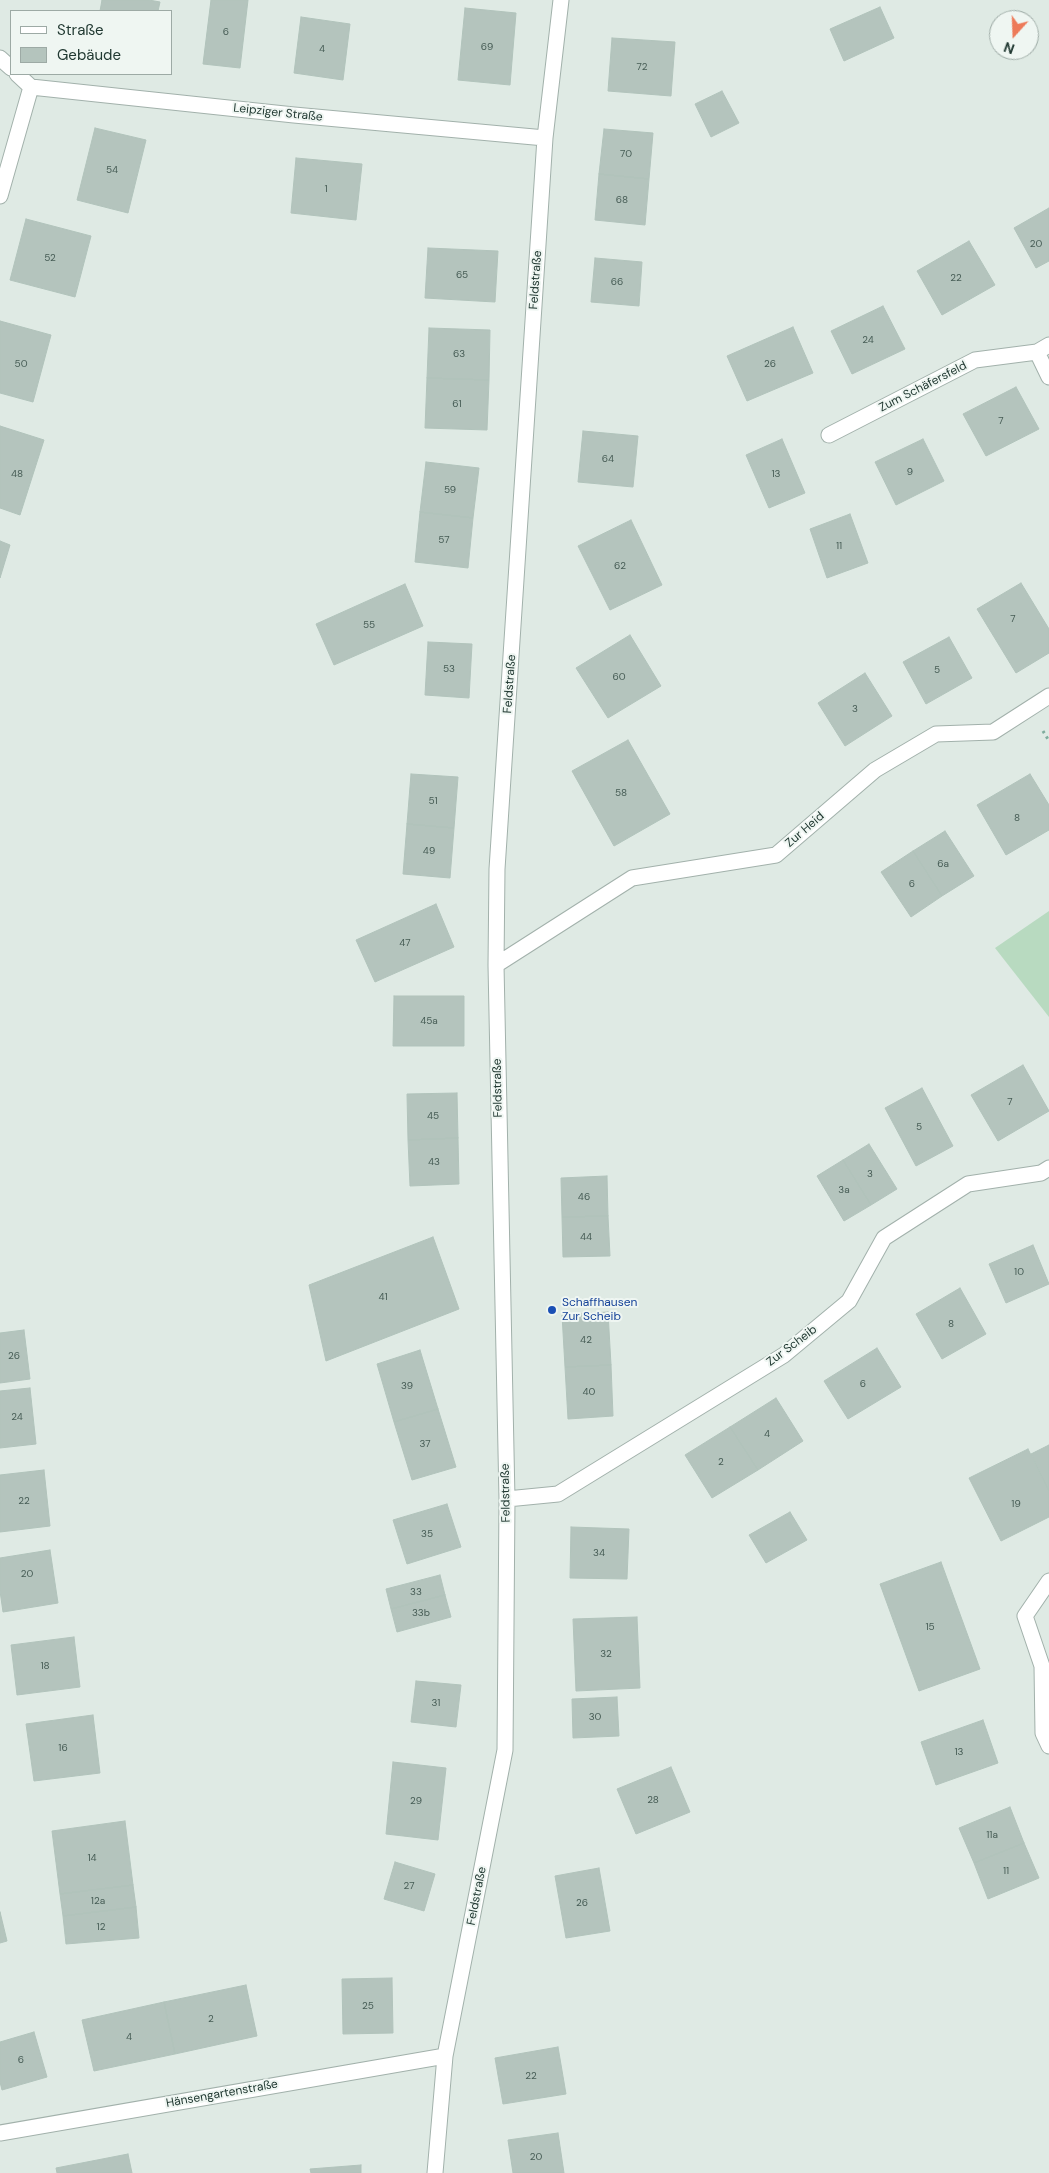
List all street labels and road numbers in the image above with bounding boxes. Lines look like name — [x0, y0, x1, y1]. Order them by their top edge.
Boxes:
street label: Leipziger Straße — [233, 101, 323, 125]
street label: Feldstraße — [527, 250, 545, 310]
street label: Zum Schäfersfeld — [877, 359, 969, 415]
street label: Feldstraße — [501, 654, 519, 714]
street label: Zur Heid — [783, 809, 827, 851]
street label: Feldstraße — [490, 1058, 506, 1118]
street label: Zur Scheib — [764, 1323, 820, 1369]
street label: Feldstraße — [498, 1463, 514, 1523]
street label: Feldstraße — [464, 1866, 490, 1926]
street label: Hänsengartenstraße — [165, 2077, 279, 2111]

